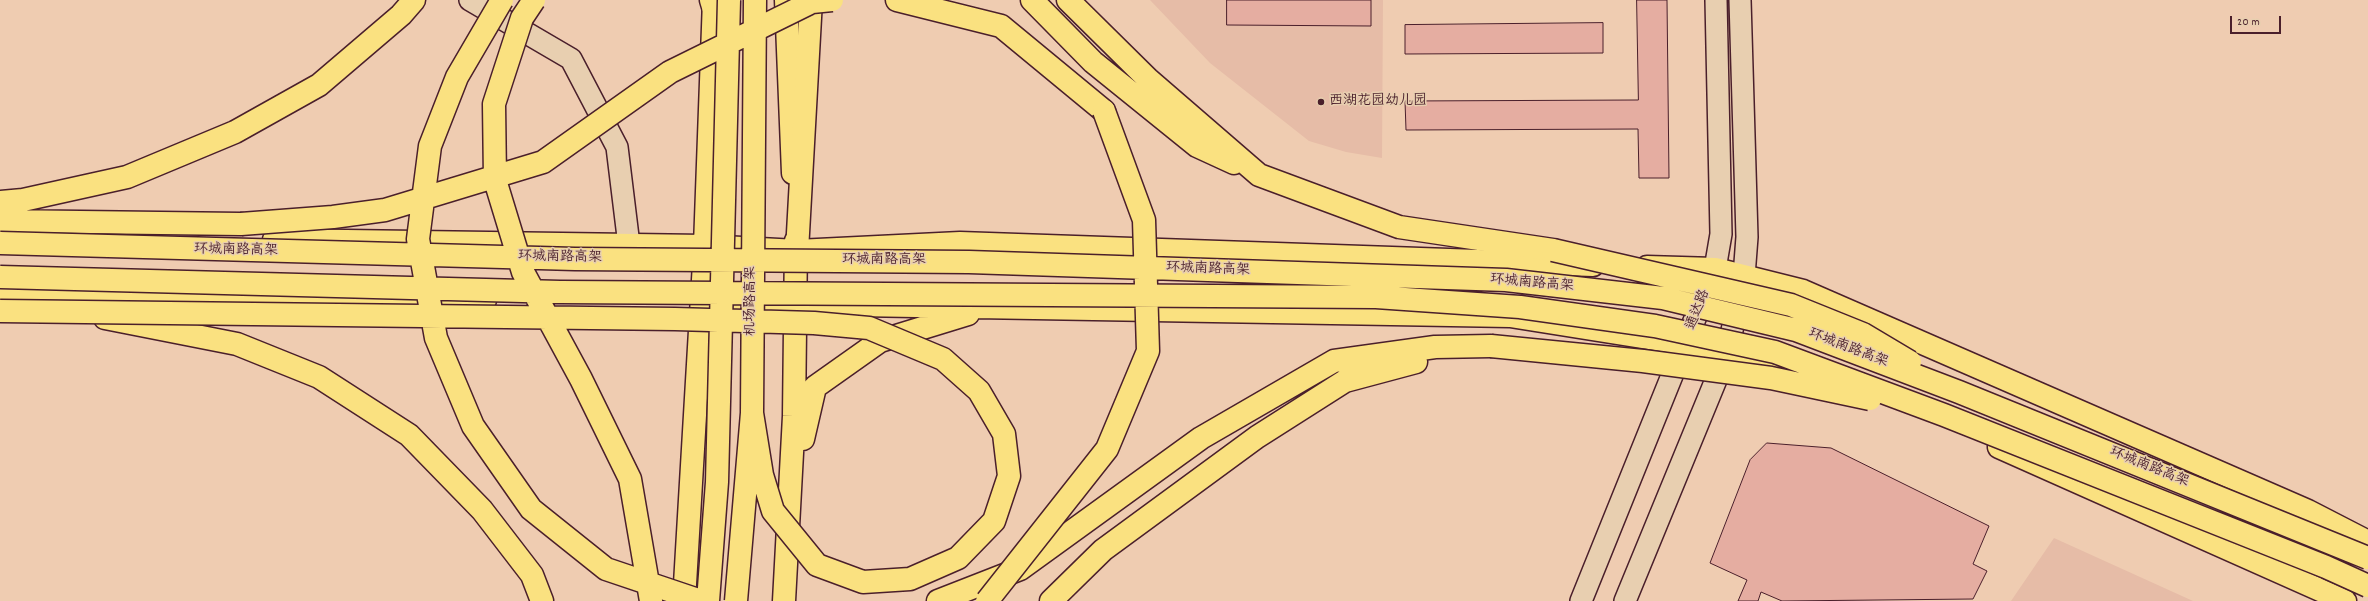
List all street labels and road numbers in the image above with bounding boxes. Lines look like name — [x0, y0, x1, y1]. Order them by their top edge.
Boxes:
street label: 环城南路高架 — [194, 242, 278, 260]
street label: 环城南路高架 — [518, 249, 602, 267]
street label: 环城南路高架 — [842, 253, 926, 269]
street label: 环城南路高架 — [1166, 260, 1250, 280]
street label: 机场路高架 — [744, 266, 760, 336]
street label: 环城南路高架 — [1489, 272, 1575, 296]
street label: 通达路 — [1684, 287, 1714, 333]
street label: 环城南路高架 — [1806, 326, 1890, 372]
street label: 环城南路高架 — [2107, 444, 2191, 492]

